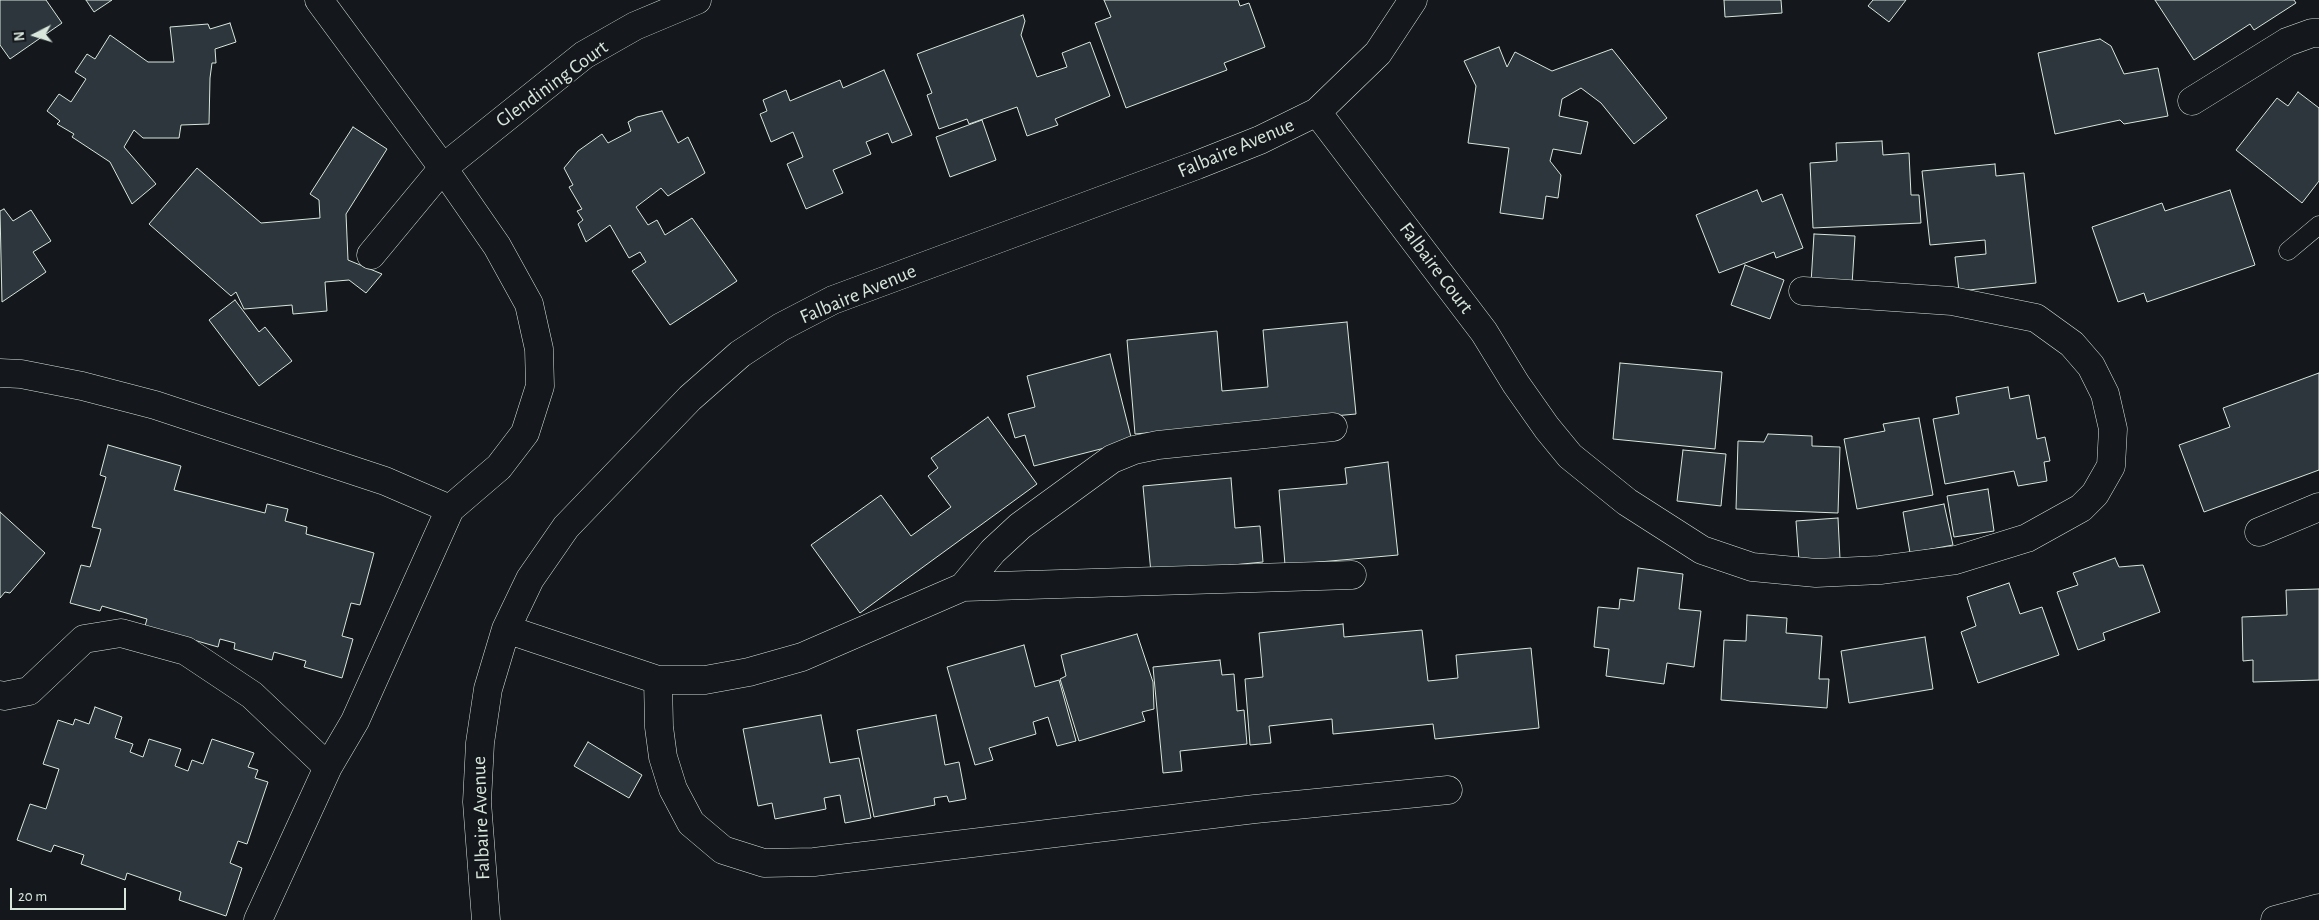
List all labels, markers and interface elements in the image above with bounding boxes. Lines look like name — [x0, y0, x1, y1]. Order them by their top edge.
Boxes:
north arrow — [10, 10, 60, 60]
text: N — [13, 31, 27, 42]
street label: Glendining Court — [491, 35, 613, 133]
street label: Falbaire Avenue — [1174, 113, 1298, 183]
street label: Falbaire Court — [1394, 218, 1478, 318]
street label: Falbaire Avenue — [796, 259, 920, 329]
street label: Falbaire Avenue — [467, 756, 495, 880]
scale bar — [12, 878, 129, 910]
text: 20 m — [18, 889, 47, 904]

